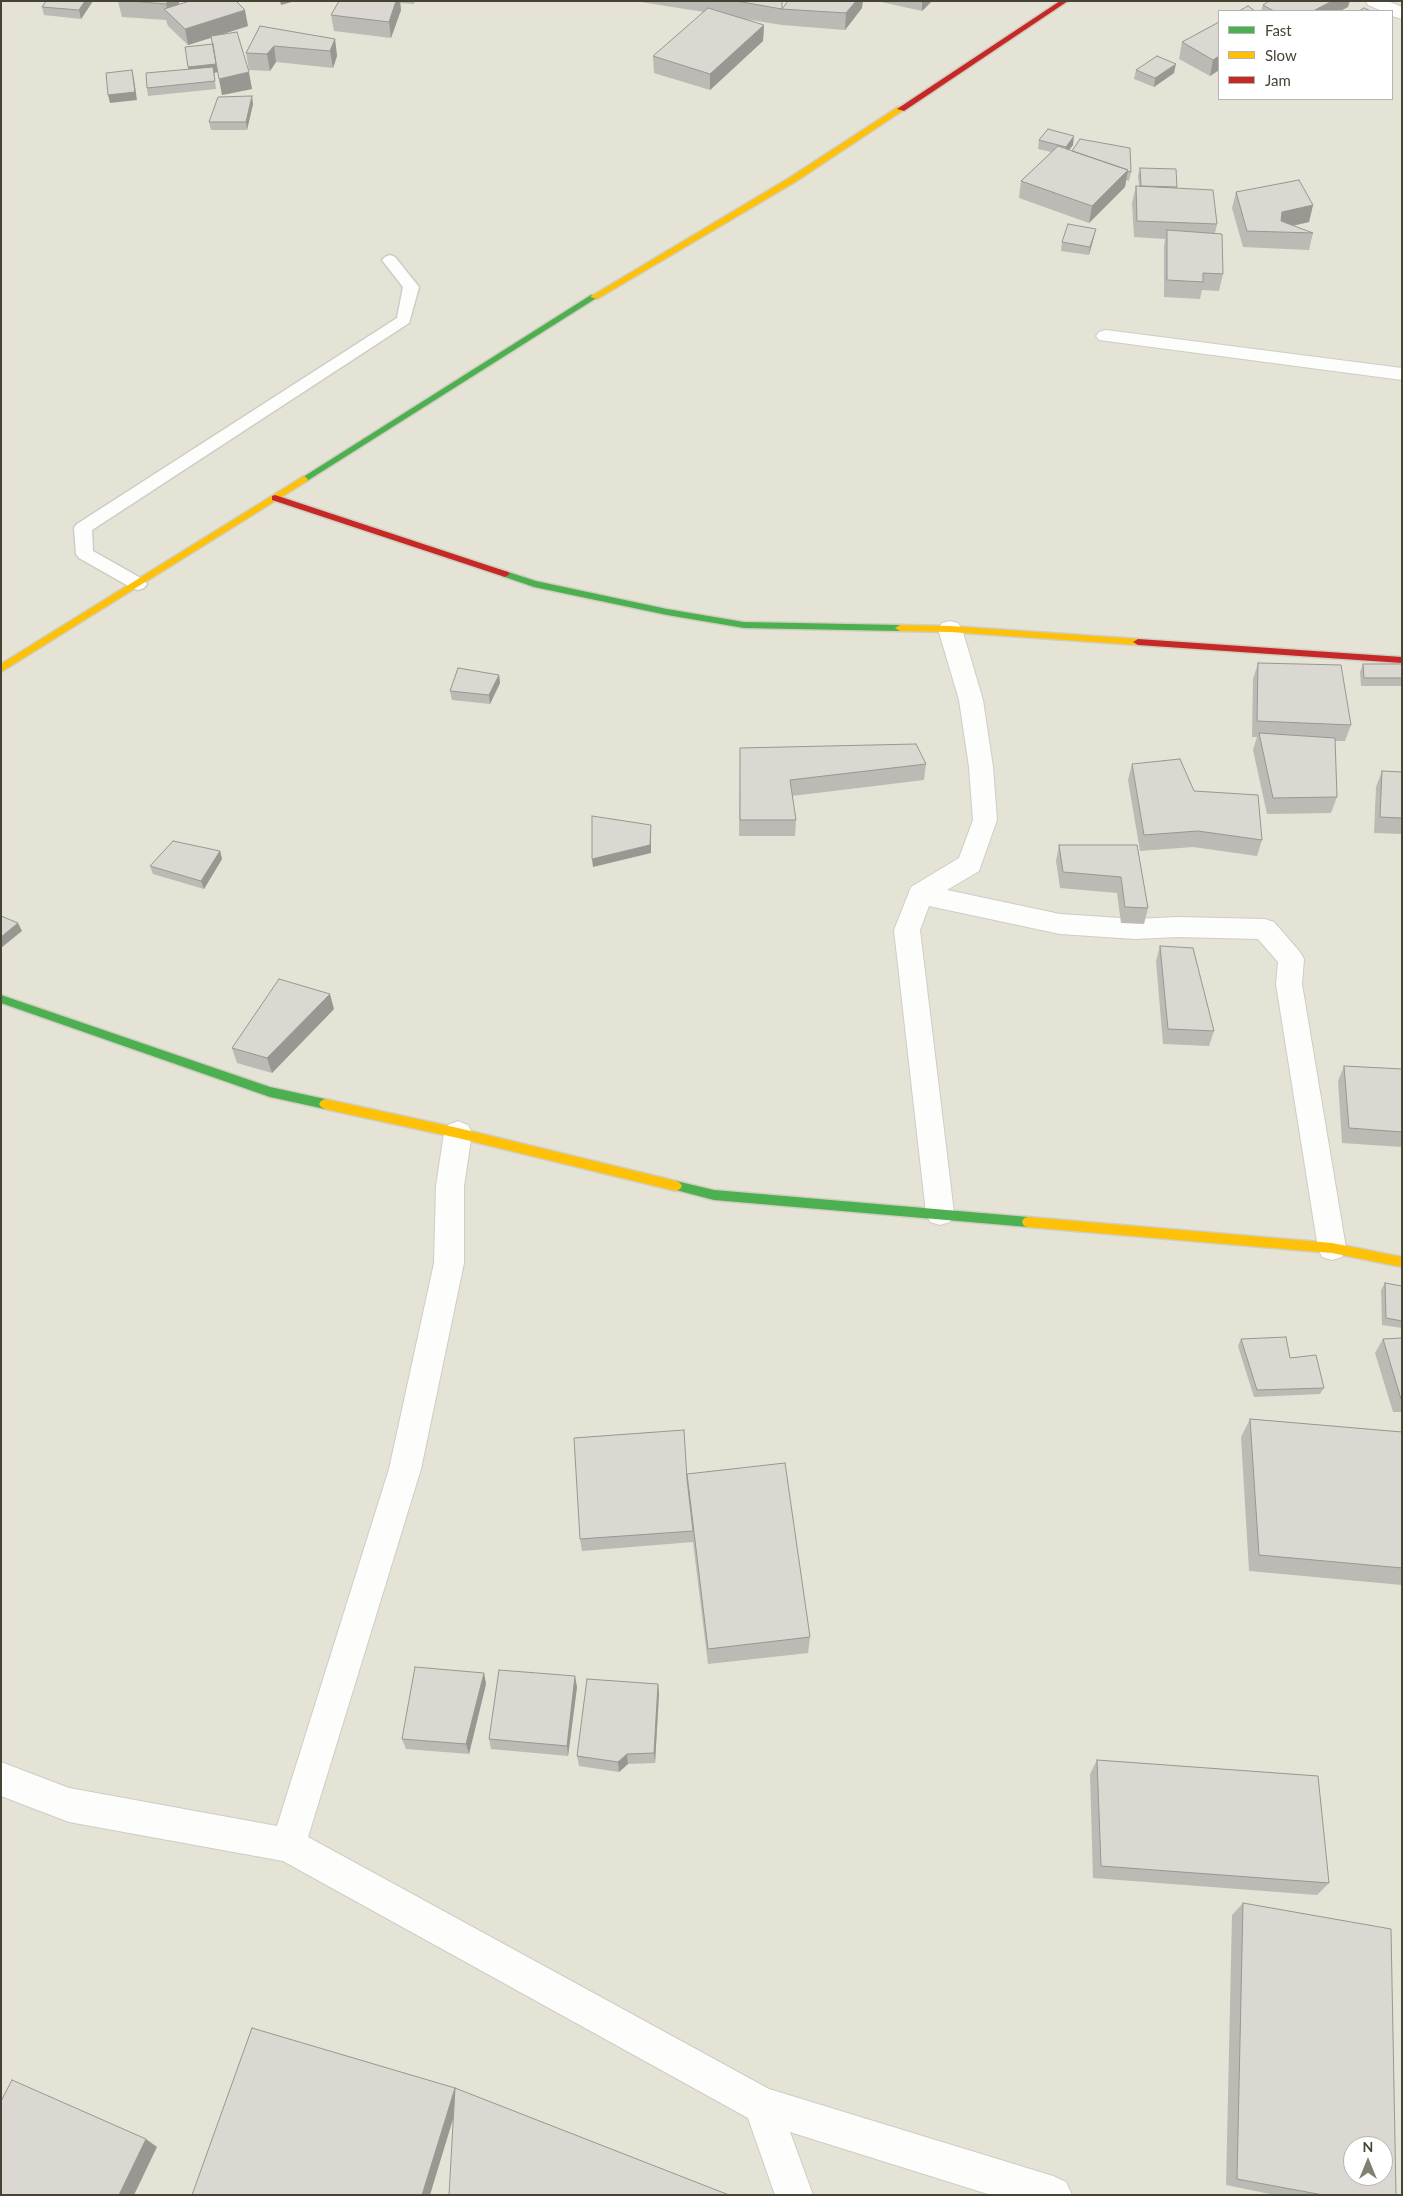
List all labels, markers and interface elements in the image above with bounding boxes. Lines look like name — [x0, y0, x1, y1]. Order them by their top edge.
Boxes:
legend — [1218, 10, 1393, 100]
text: Fast — [1265, 21, 1292, 39]
text: Slow — [1265, 46, 1297, 64]
text: Jam — [1265, 71, 1291, 89]
north arrow — [1343, 2136, 1393, 2186]
text: N — [1363, 2138, 1373, 2155]

